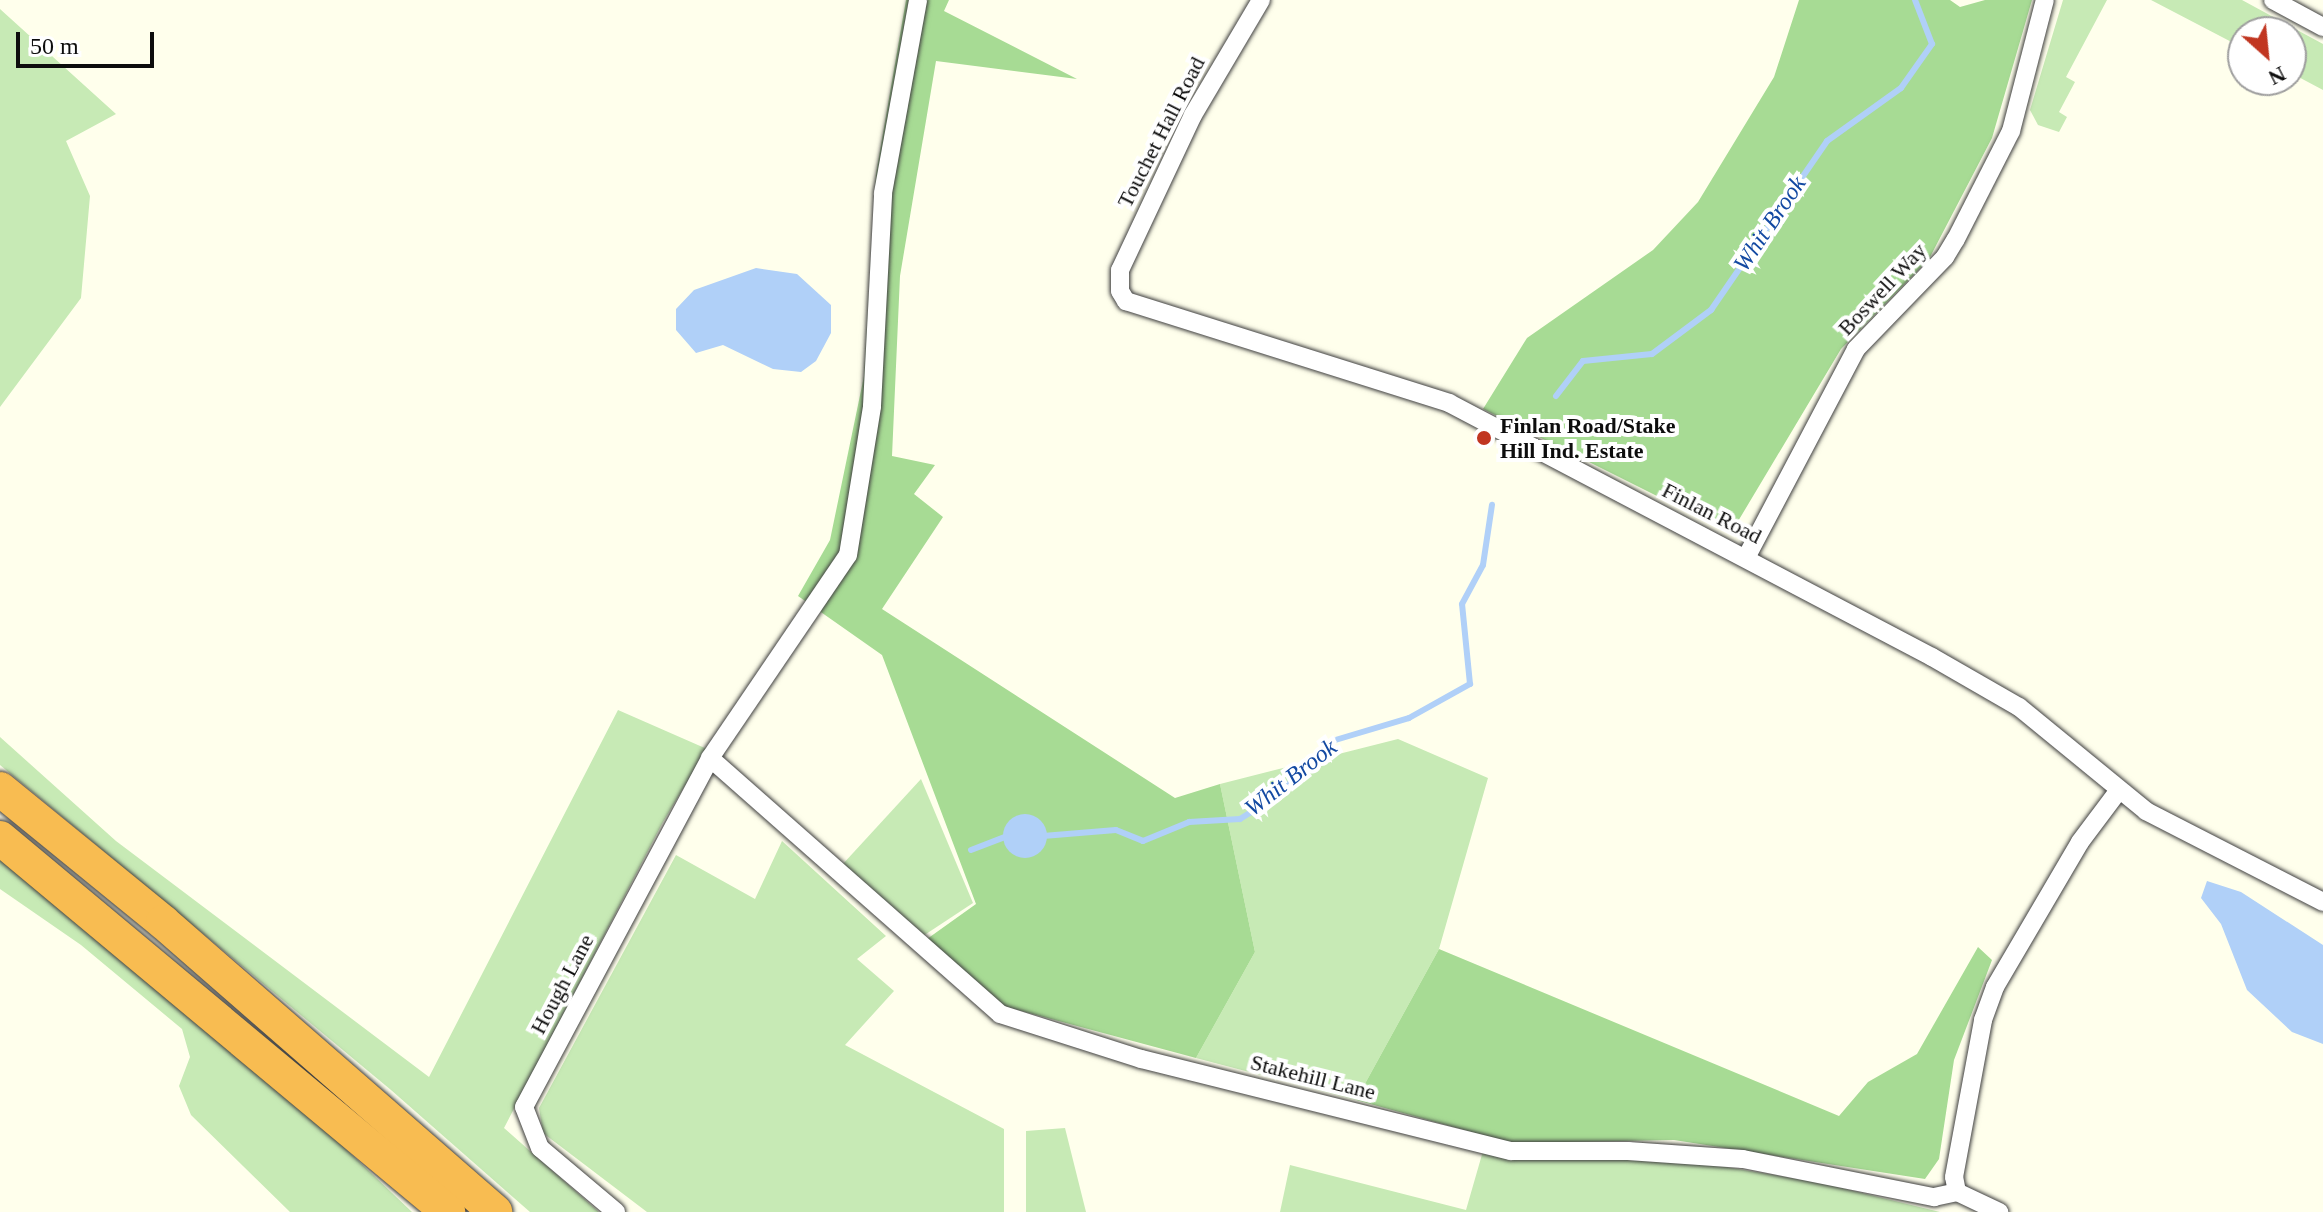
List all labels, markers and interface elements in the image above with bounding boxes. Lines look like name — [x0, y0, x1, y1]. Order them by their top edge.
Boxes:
scale bar — [20, 16, 158, 66]
north arrow — [2227, 16, 2307, 96]
text: 50 m — [30, 33, 79, 59]
street label: Touchet Hall Road — [1112, 52, 1210, 212]
text: N — [2264, 61, 2290, 91]
water label: Whit Brook — [1728, 171, 1812, 277]
street label: Boswell Way — [1832, 237, 1932, 341]
place label: Finlan Road/Stake Hill Ind. Estate — [1500, 412, 1675, 464]
marker: Finlan Road/Stake Hill Ind. Estate — [1475, 429, 1493, 447]
street label: Finlan Road — [1658, 477, 1766, 549]
water label: Whit Brook — [1239, 733, 1343, 823]
street label: Hough Lane — [525, 930, 599, 1038]
street label: Stakehill Lane — [1248, 1049, 1378, 1105]

